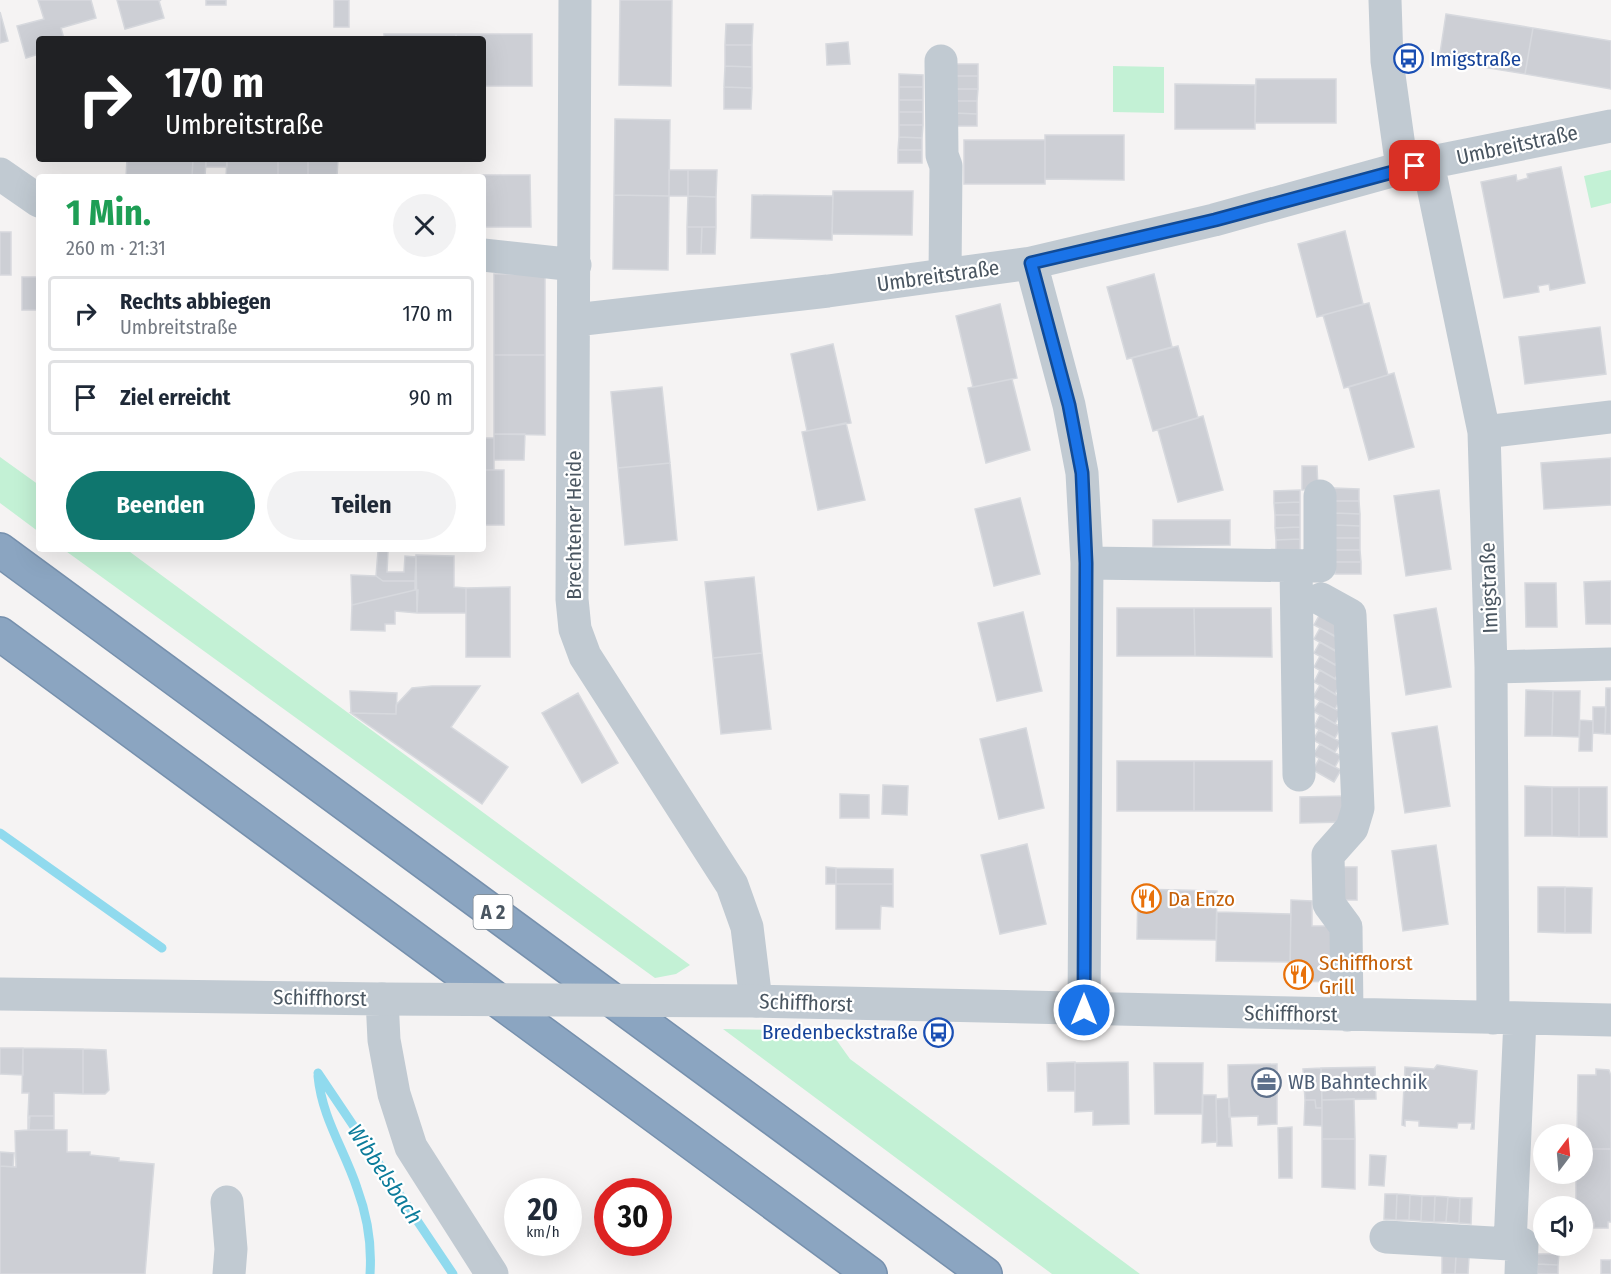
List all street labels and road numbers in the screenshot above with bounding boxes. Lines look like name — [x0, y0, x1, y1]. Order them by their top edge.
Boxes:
street label: Umbreitstraße — [1454, 119, 1580, 171]
street label: Umbreitstraße — [875, 255, 1001, 297]
street label: Brechtener Heide — [561, 450, 587, 600]
street label: Imigstraße — [1474, 542, 1504, 634]
road number: A 2 — [474, 895, 512, 929]
street label: Schiffhorst — [273, 984, 367, 1012]
street label: Schiffhorst — [759, 988, 853, 1018]
street label: Schiffhorst — [1244, 1000, 1338, 1028]

